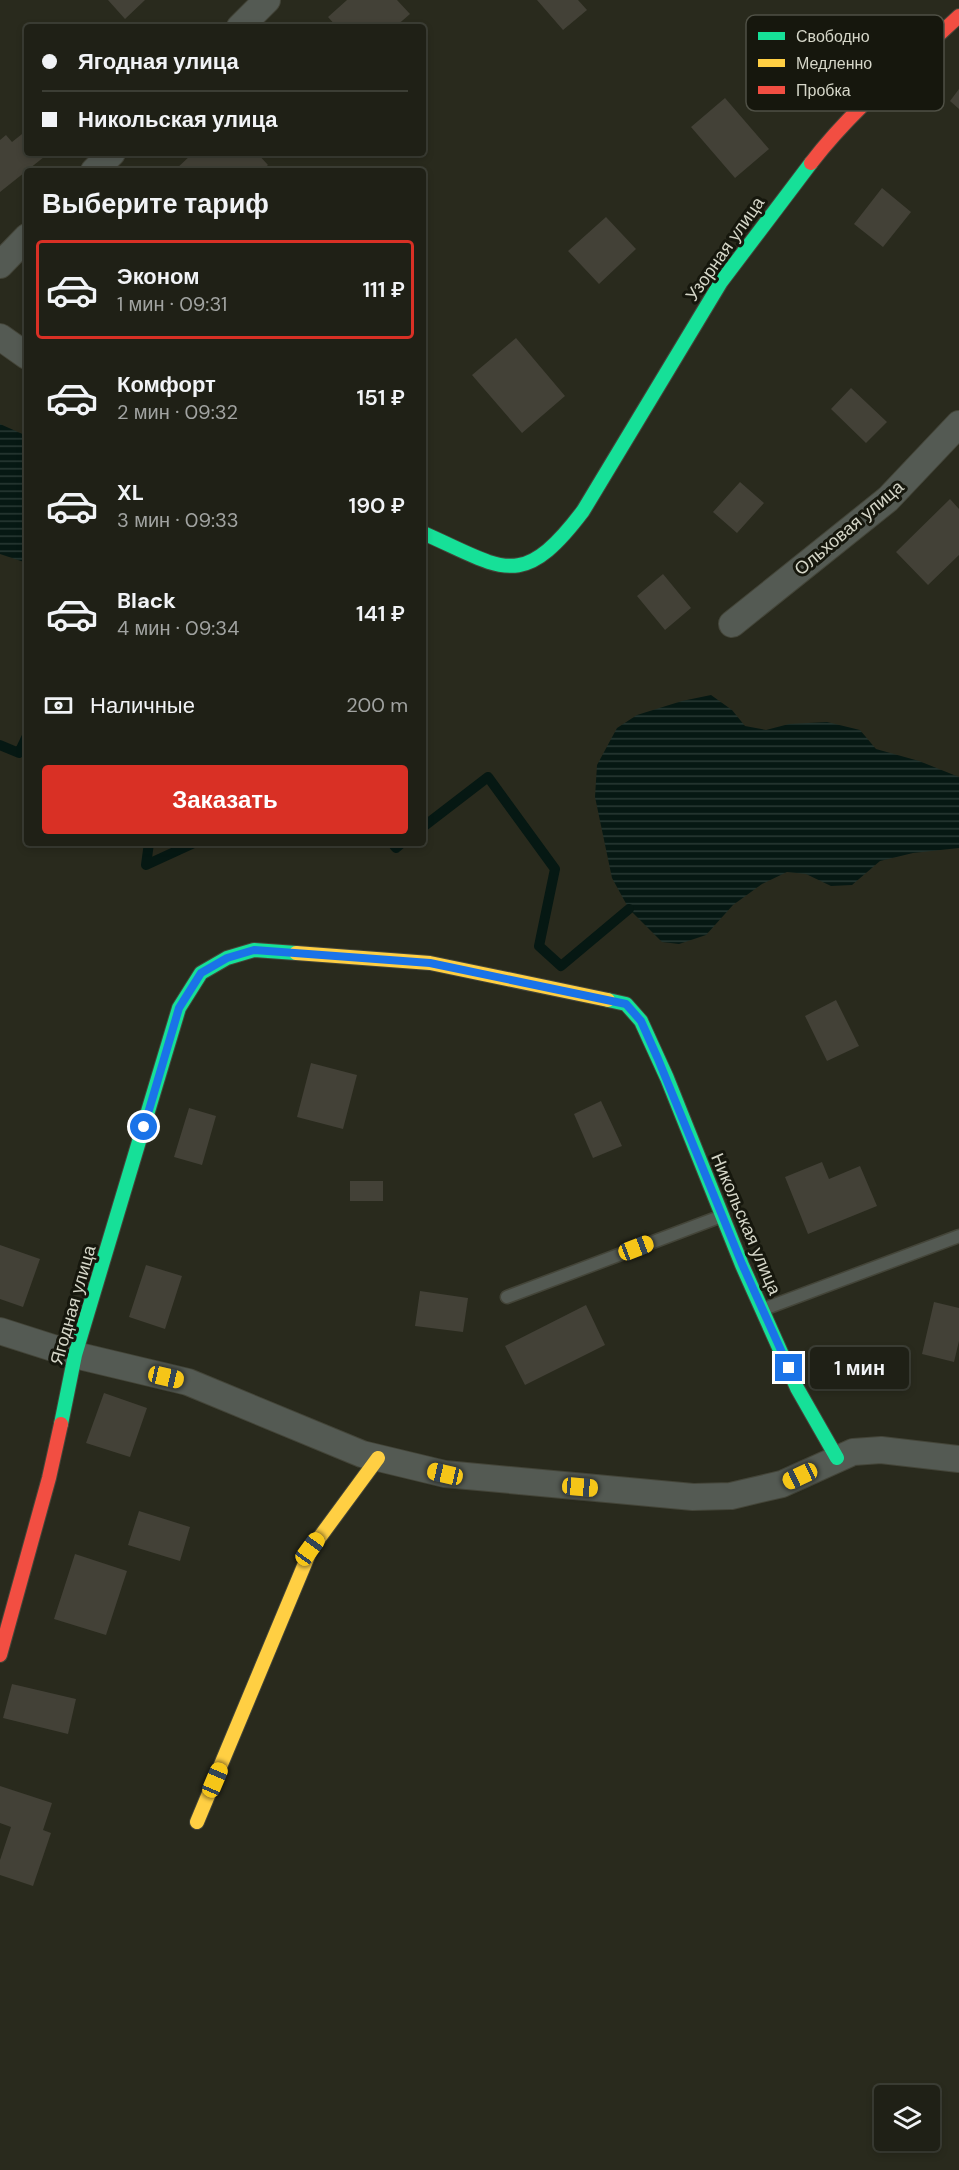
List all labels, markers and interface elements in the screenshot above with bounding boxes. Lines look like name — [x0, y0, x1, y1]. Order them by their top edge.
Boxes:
legend — [746, 15, 944, 111]
text: Свободно — [796, 26, 870, 47]
text: Ягодная улица — [78, 47, 239, 76]
text: Медленно — [796, 53, 872, 74]
text: Пробка — [796, 80, 851, 101]
text: Никольская улица — [78, 105, 278, 134]
text: Выберите тариф — [42, 186, 269, 221]
street label: Узорная улица — [680, 191, 771, 306]
text: Эконом — [117, 262, 200, 291]
icon: car — [45, 263, 99, 317]
text: 111 ₽ — [362, 275, 405, 304]
text: 1 мин · 09:31 — [117, 291, 227, 317]
text: Комфорт — [117, 370, 216, 399]
icon: car — [45, 371, 99, 425]
text: 151 ₽ — [357, 383, 405, 412]
text: 2 мин · 09:32 — [117, 399, 238, 425]
street label: Ольховая улица — [789, 475, 910, 581]
text: XL — [117, 478, 144, 507]
icon: car — [45, 479, 99, 533]
text: 190 ₽ — [349, 491, 405, 520]
text: 3 мин · 09:33 — [117, 507, 239, 533]
text: Black — [117, 586, 176, 615]
icon: car — [45, 587, 99, 641]
text: 141 ₽ — [356, 599, 405, 628]
text: 4 мин · 09:34 — [117, 615, 239, 641]
icon: cash — [42, 689, 75, 722]
text: Наличные — [90, 691, 195, 720]
text: 200 m — [346, 692, 408, 718]
button: Заказать — [42, 765, 408, 834]
route start — [130, 1113, 157, 1140]
street label: Никольская улица — [705, 1149, 787, 1300]
car — [616, 1233, 656, 1263]
street label: Ягодная улица — [44, 1242, 102, 1368]
callout: 1 мин — [810, 1347, 909, 1389]
route end — [775, 1354, 802, 1381]
text: 1 мин — [834, 1355, 885, 1381]
car — [146, 1364, 186, 1390]
car — [780, 1460, 820, 1492]
car — [425, 1461, 465, 1487]
car — [561, 1476, 599, 1498]
car — [292, 1529, 328, 1569]
car — [200, 1760, 230, 1800]
map controls — [874, 2085, 940, 2151]
button: layers — [874, 2085, 940, 2151]

